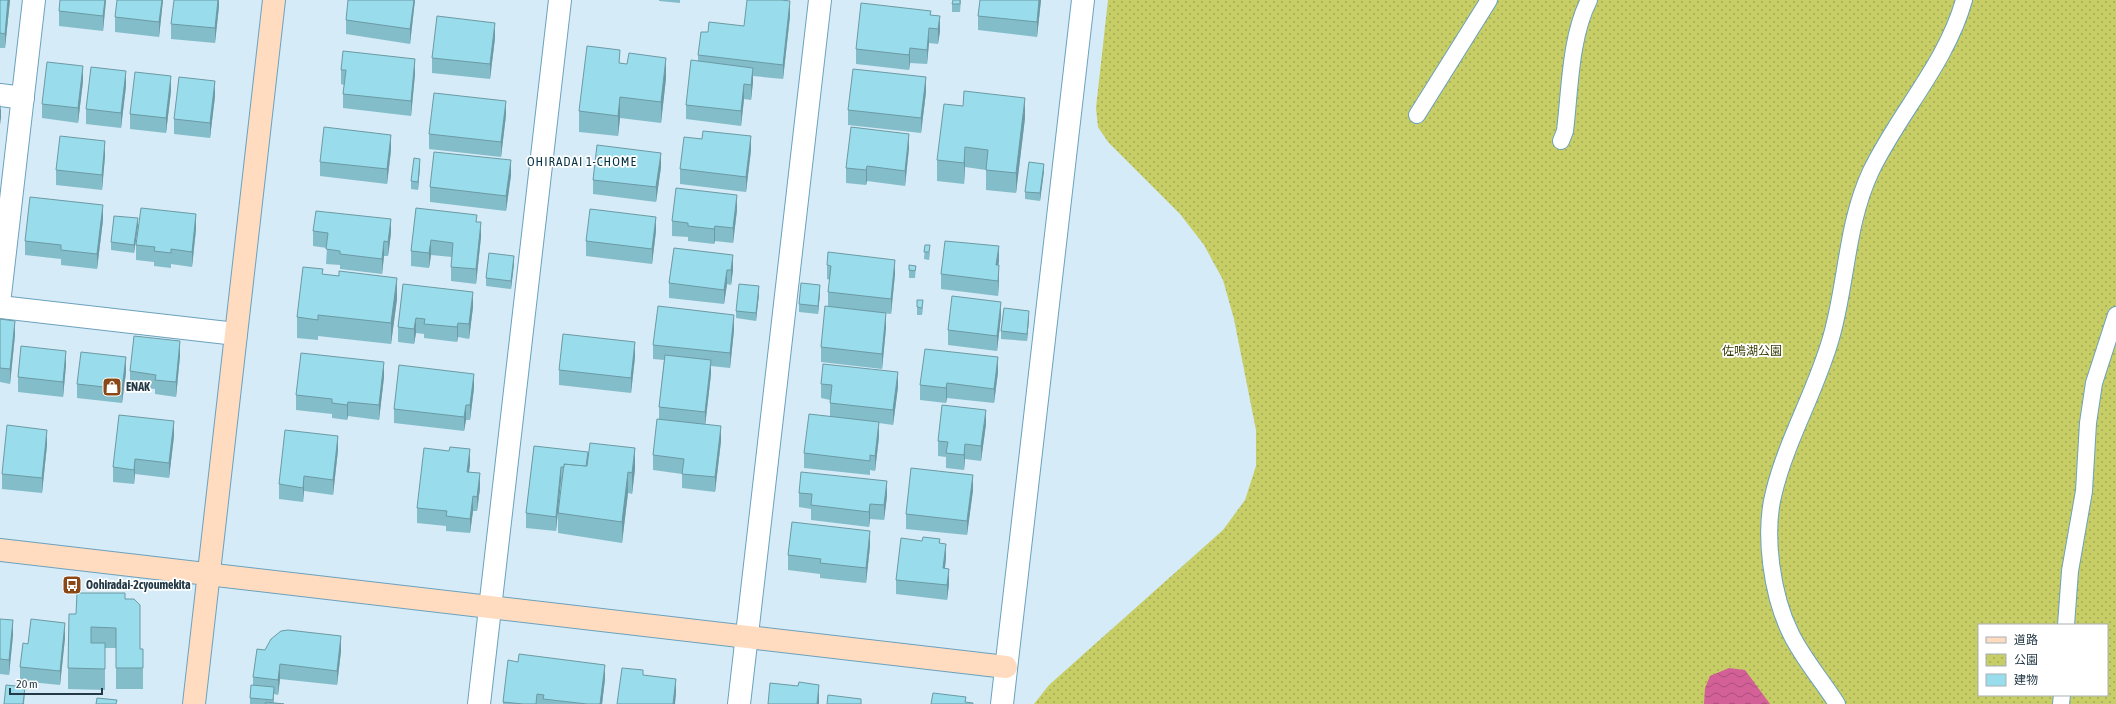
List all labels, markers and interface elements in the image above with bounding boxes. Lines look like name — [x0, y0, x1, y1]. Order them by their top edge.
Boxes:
district label: OHIRADAI 1-CHOME — [527, 154, 637, 169]
park label: 佐鳴湖公園 — [1722, 344, 1782, 358]
shop icon: ENAK — [101, 376, 123, 398]
place label: ENAK — [126, 380, 150, 394]
bus stop icon: Oohiradai-2cyoumekita — [61, 574, 83, 596]
place label: Oohiradai-2cyoumekita — [86, 578, 191, 592]
legend — [1978, 624, 2108, 696]
text: 道路 — [2014, 633, 2038, 647]
text: 公園 — [2014, 653, 2038, 667]
scale bar — [10, 670, 102, 696]
text: 建物 — [2014, 673, 2038, 687]
text: 20 m — [16, 677, 38, 691]

